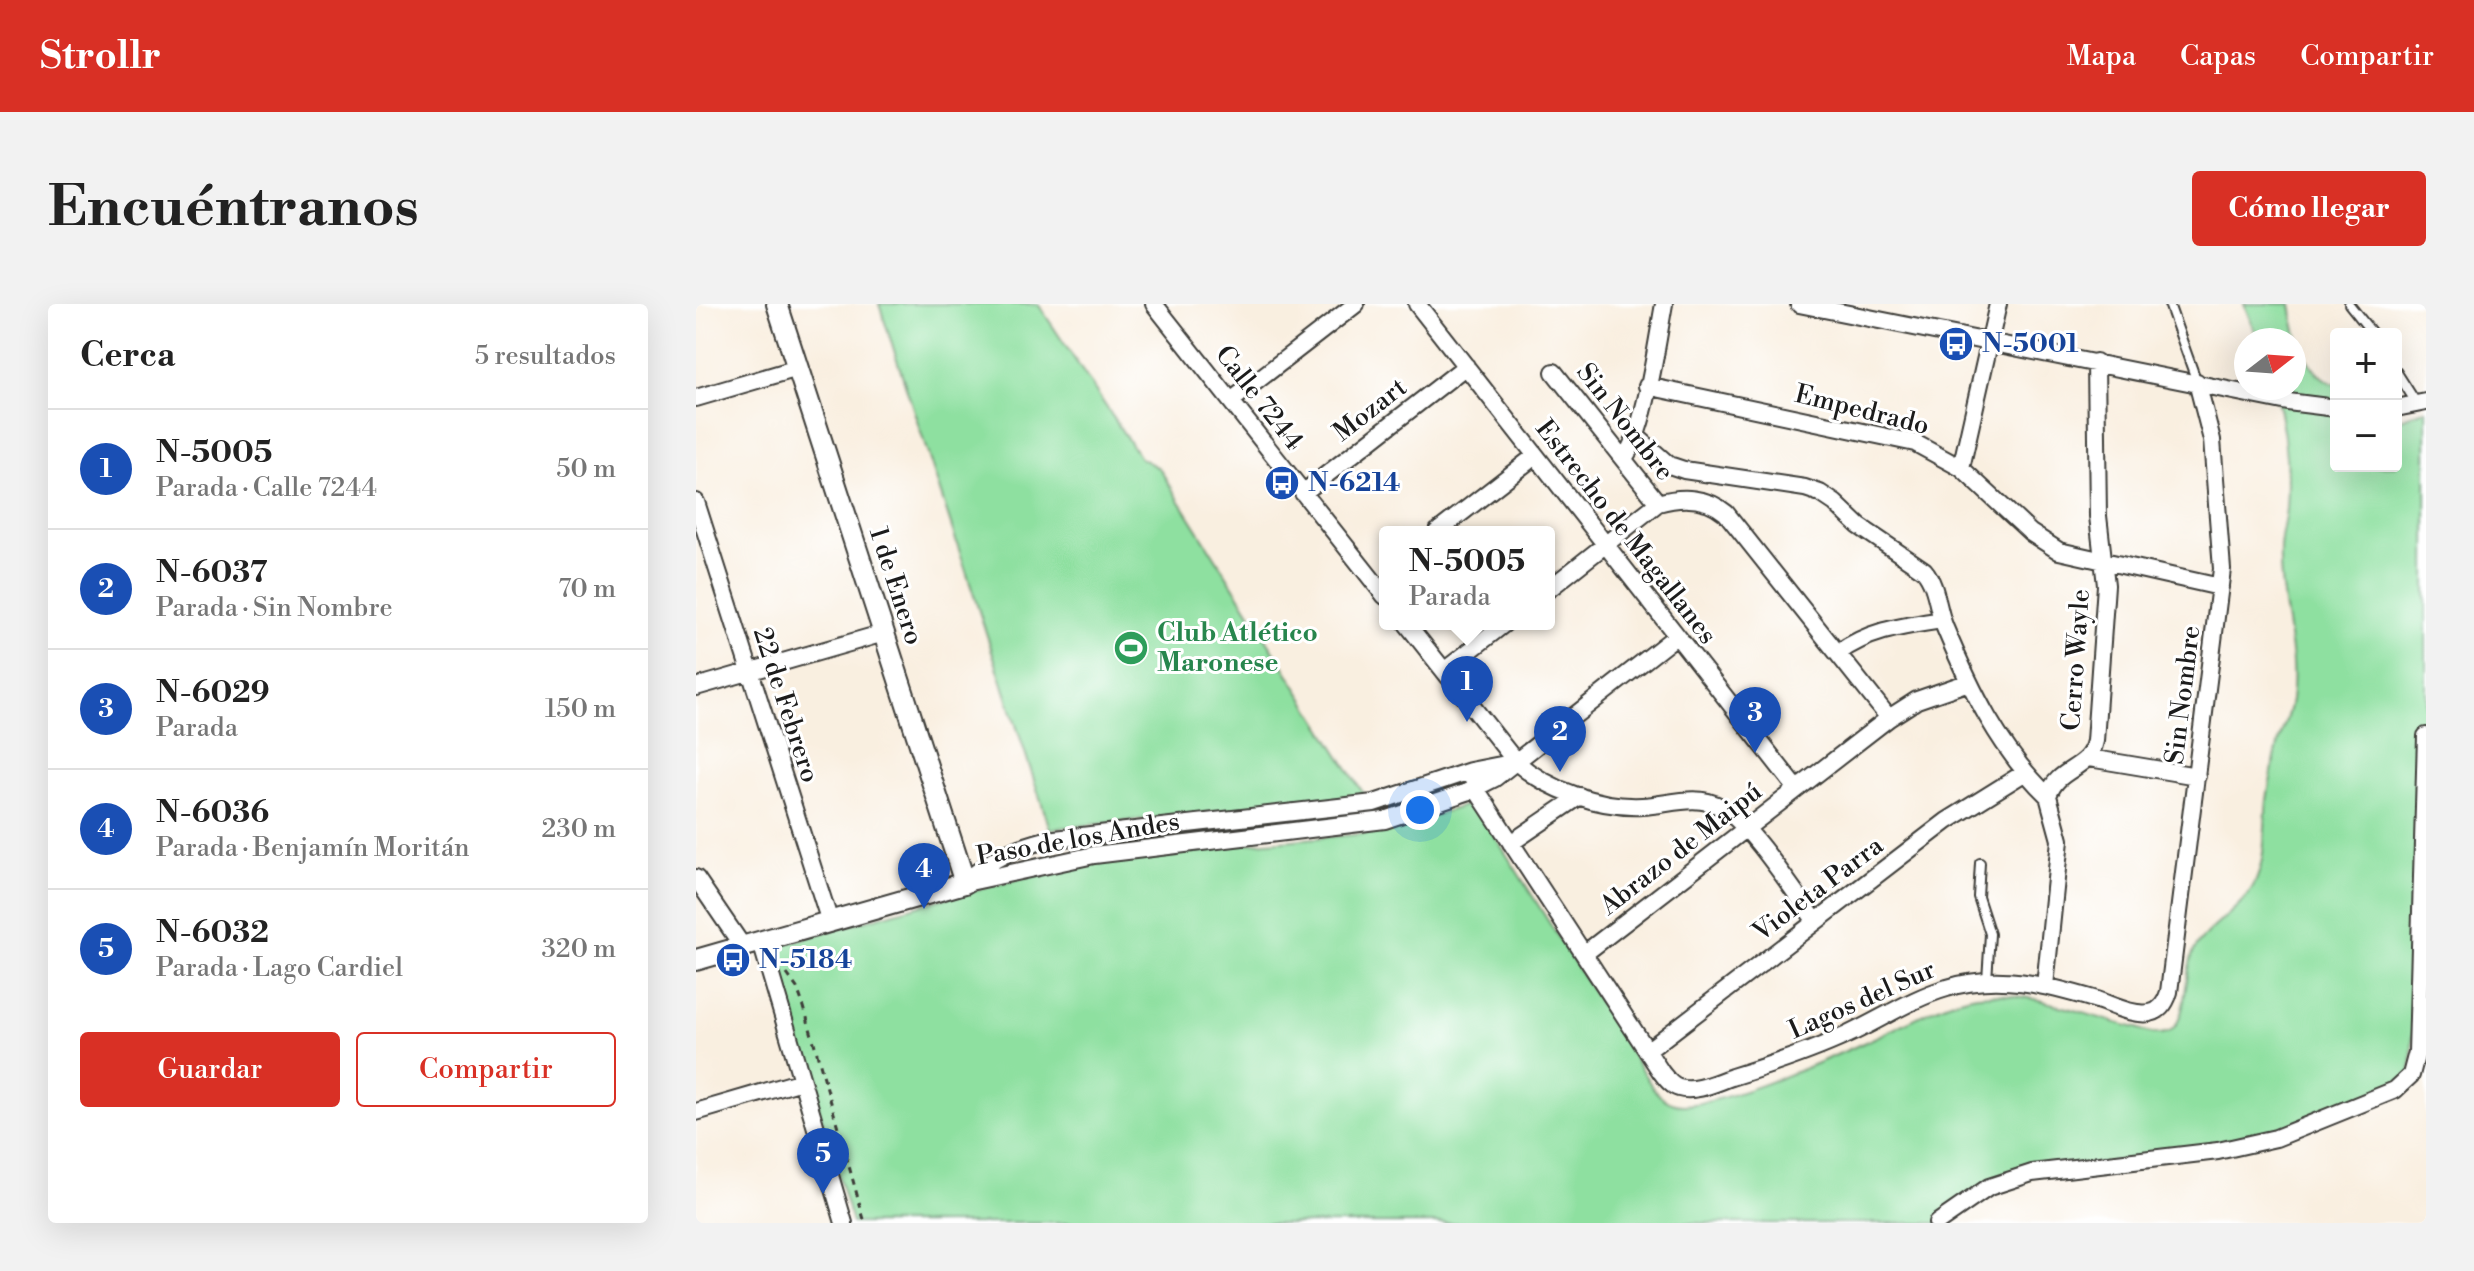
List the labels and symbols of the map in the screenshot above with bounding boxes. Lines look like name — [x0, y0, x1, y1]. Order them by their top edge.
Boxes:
bus stop icon: N-5001 — [1937, 325, 1975, 363]
place label: N-5001 — [1982, 328, 2079, 360]
north arrow — [2234, 328, 2306, 400]
street label: Calle 7244 — [1208, 339, 1310, 457]
street label: Sin Nombre — [1569, 357, 1681, 487]
street label: Mozart — [1327, 371, 1413, 449]
street label: Empedrado — [1792, 378, 1932, 442]
street label: Estrecho de Magallanes — [1528, 413, 1724, 651]
bus stop icon: N-6214 — [1263, 464, 1301, 502]
place label: N-6214 — [1308, 467, 1401, 499]
street label: 1 de Enero — [862, 523, 930, 649]
street label: Cerro Wayle — [2055, 588, 2097, 732]
place label: Club Atlético Maronese — [1157, 617, 1318, 679]
street label: 22 de Febrero — [746, 623, 826, 787]
street label: Sin Nombre — [2159, 624, 2207, 766]
sports icon: Club Atlético Maronese — [1112, 629, 1150, 667]
pin: 1 — [1441, 656, 1493, 722]
pin: 3 — [1729, 687, 1781, 753]
pin: 2 — [1534, 706, 1586, 772]
street label: Abrazo de Maipú — [1593, 776, 1769, 923]
your location — [1400, 790, 1440, 830]
street label: Paso de los Andes — [974, 805, 1182, 873]
street label: Violeta Parra — [1746, 829, 1890, 949]
pin: 4 — [898, 843, 950, 909]
bus stop icon: N-5184 — [714, 941, 752, 979]
place label: N-5184 — [759, 944, 852, 976]
street label: Lagos del Sur — [1784, 953, 1940, 1047]
pin: 5 — [797, 1128, 849, 1194]

